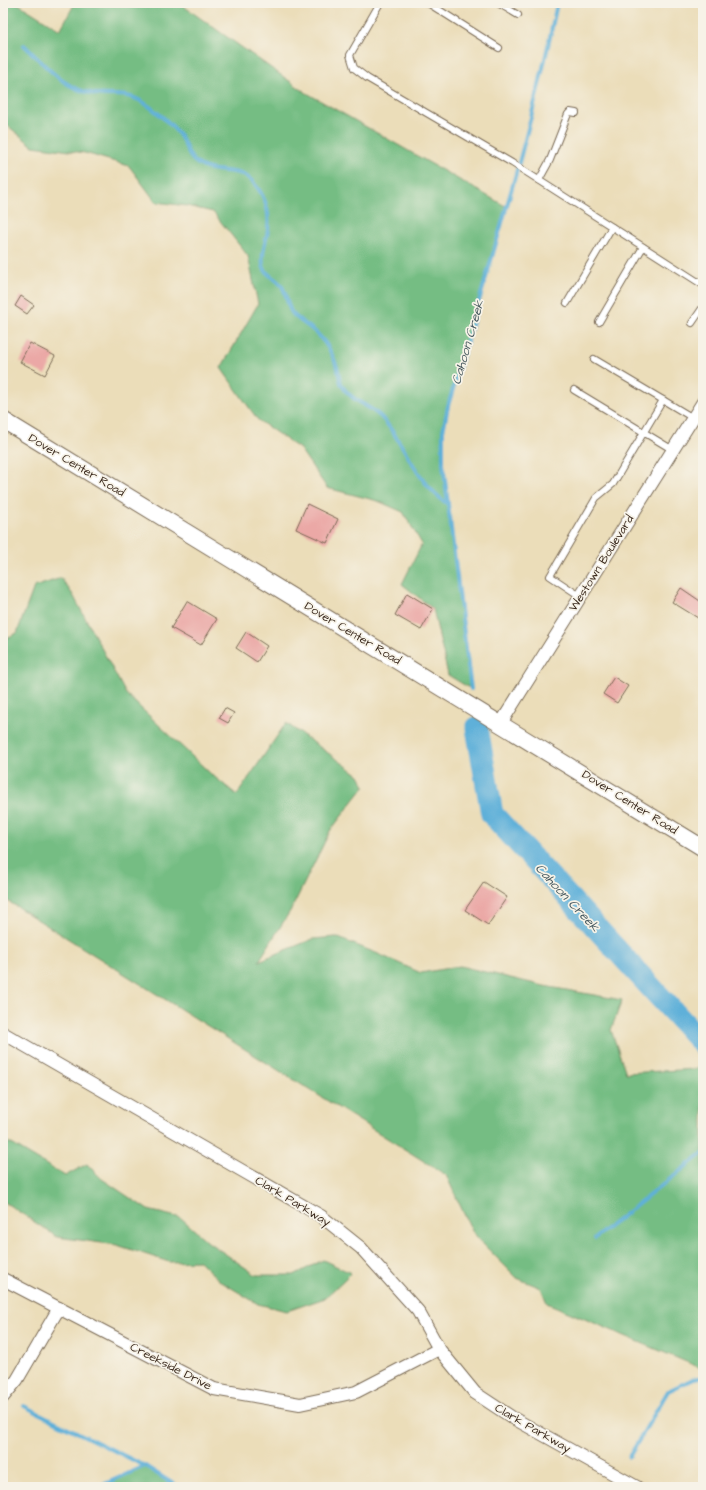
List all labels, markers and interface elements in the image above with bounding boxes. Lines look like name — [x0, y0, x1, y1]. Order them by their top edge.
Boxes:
water label: Cahoon Creek — [447, 297, 489, 387]
street label: Dover Center Road — [25, 430, 128, 501]
street label: Westown Boulevard — [565, 512, 638, 615]
street label: Dover Center Road — [301, 598, 404, 669]
street label: Dover Center Road — [579, 766, 681, 839]
water label: Cahoon Creek — [531, 860, 604, 936]
street label: Clark Parkway — [251, 1172, 334, 1232]
street label: Creekside Drive — [127, 1339, 215, 1395]
street label: Clark Parkway — [491, 1400, 574, 1458]

